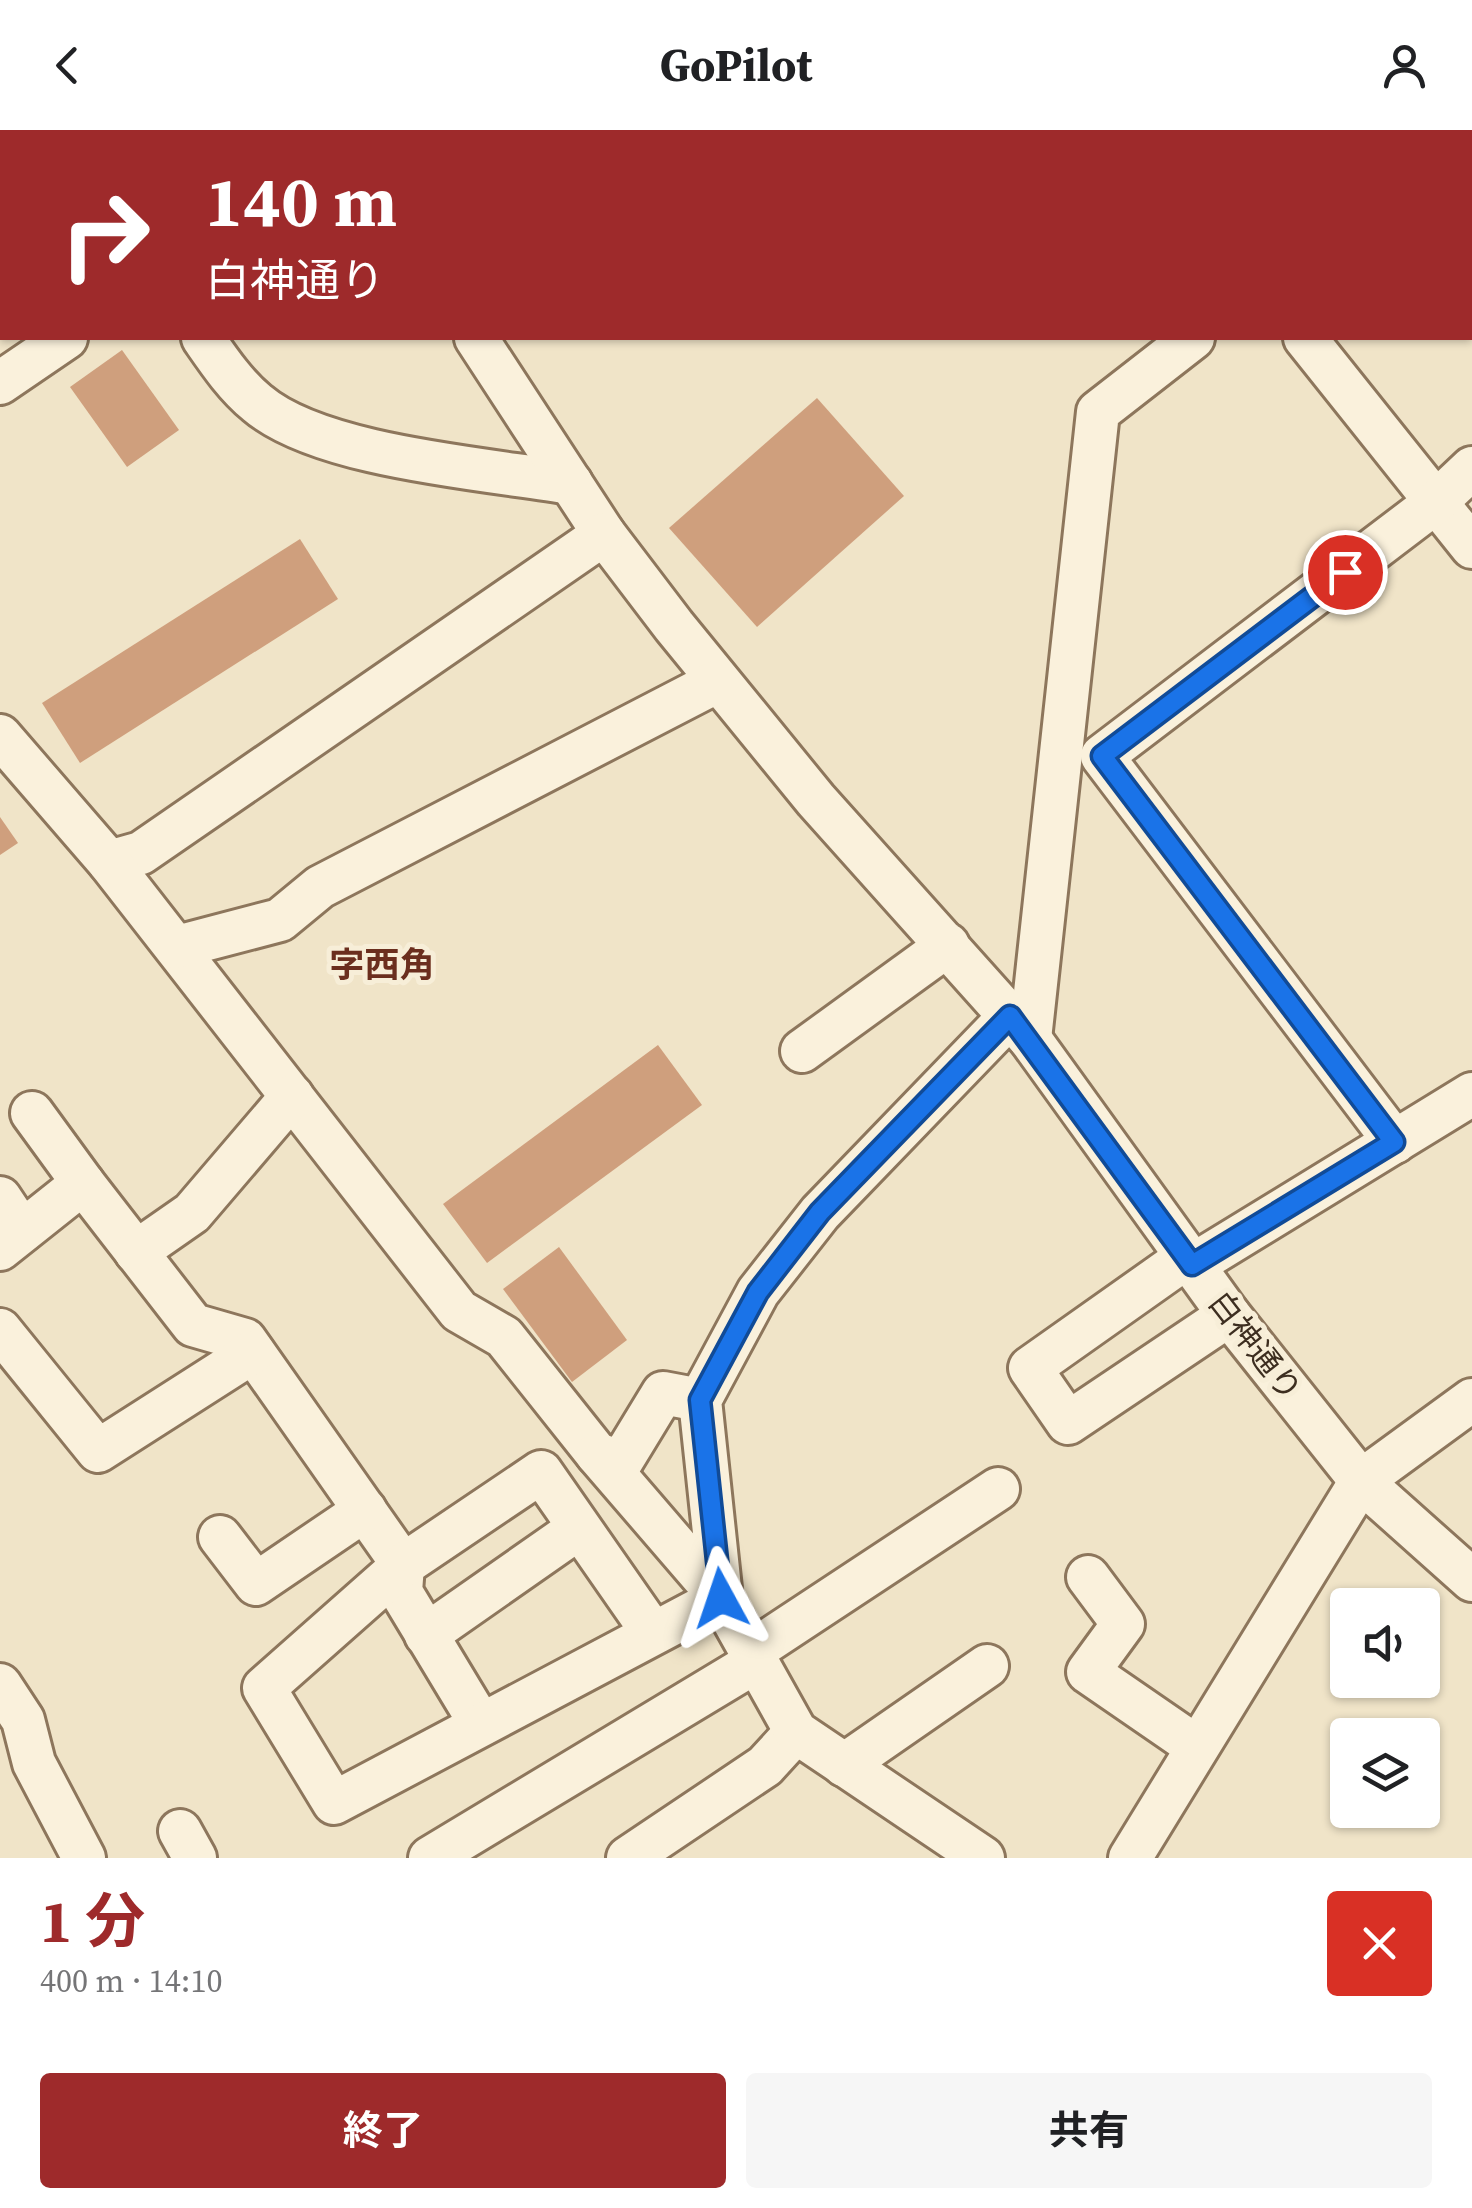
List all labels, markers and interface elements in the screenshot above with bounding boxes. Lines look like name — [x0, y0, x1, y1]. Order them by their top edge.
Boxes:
text: GoPilot — [660, 34, 812, 96]
icon: back — [40, 38, 95, 93]
icon: person — [1377, 38, 1432, 93]
text: 140 m — [205, 153, 397, 249]
icon: right — [40, 170, 170, 300]
text: 白神通り — [205, 249, 385, 311]
pin — [1303, 530, 1388, 615]
icon: arrive — [1318, 545, 1373, 600]
district label: 字西角 — [329, 941, 435, 989]
street label: 白神通り — [1198, 1282, 1312, 1410]
position arrow — [669, 1546, 773, 1650]
map controls — [1330, 1588, 1440, 1828]
button: sound — [1330, 1588, 1440, 1698]
button: layers — [1330, 1718, 1440, 1828]
text: 1 分 — [40, 1880, 145, 1962]
button: close — [1327, 1891, 1432, 1996]
text: 400 m · 14:10 — [40, 1959, 222, 2003]
button: 終了 — [40, 2073, 726, 2188]
button: 共有 — [746, 2073, 1432, 2188]

